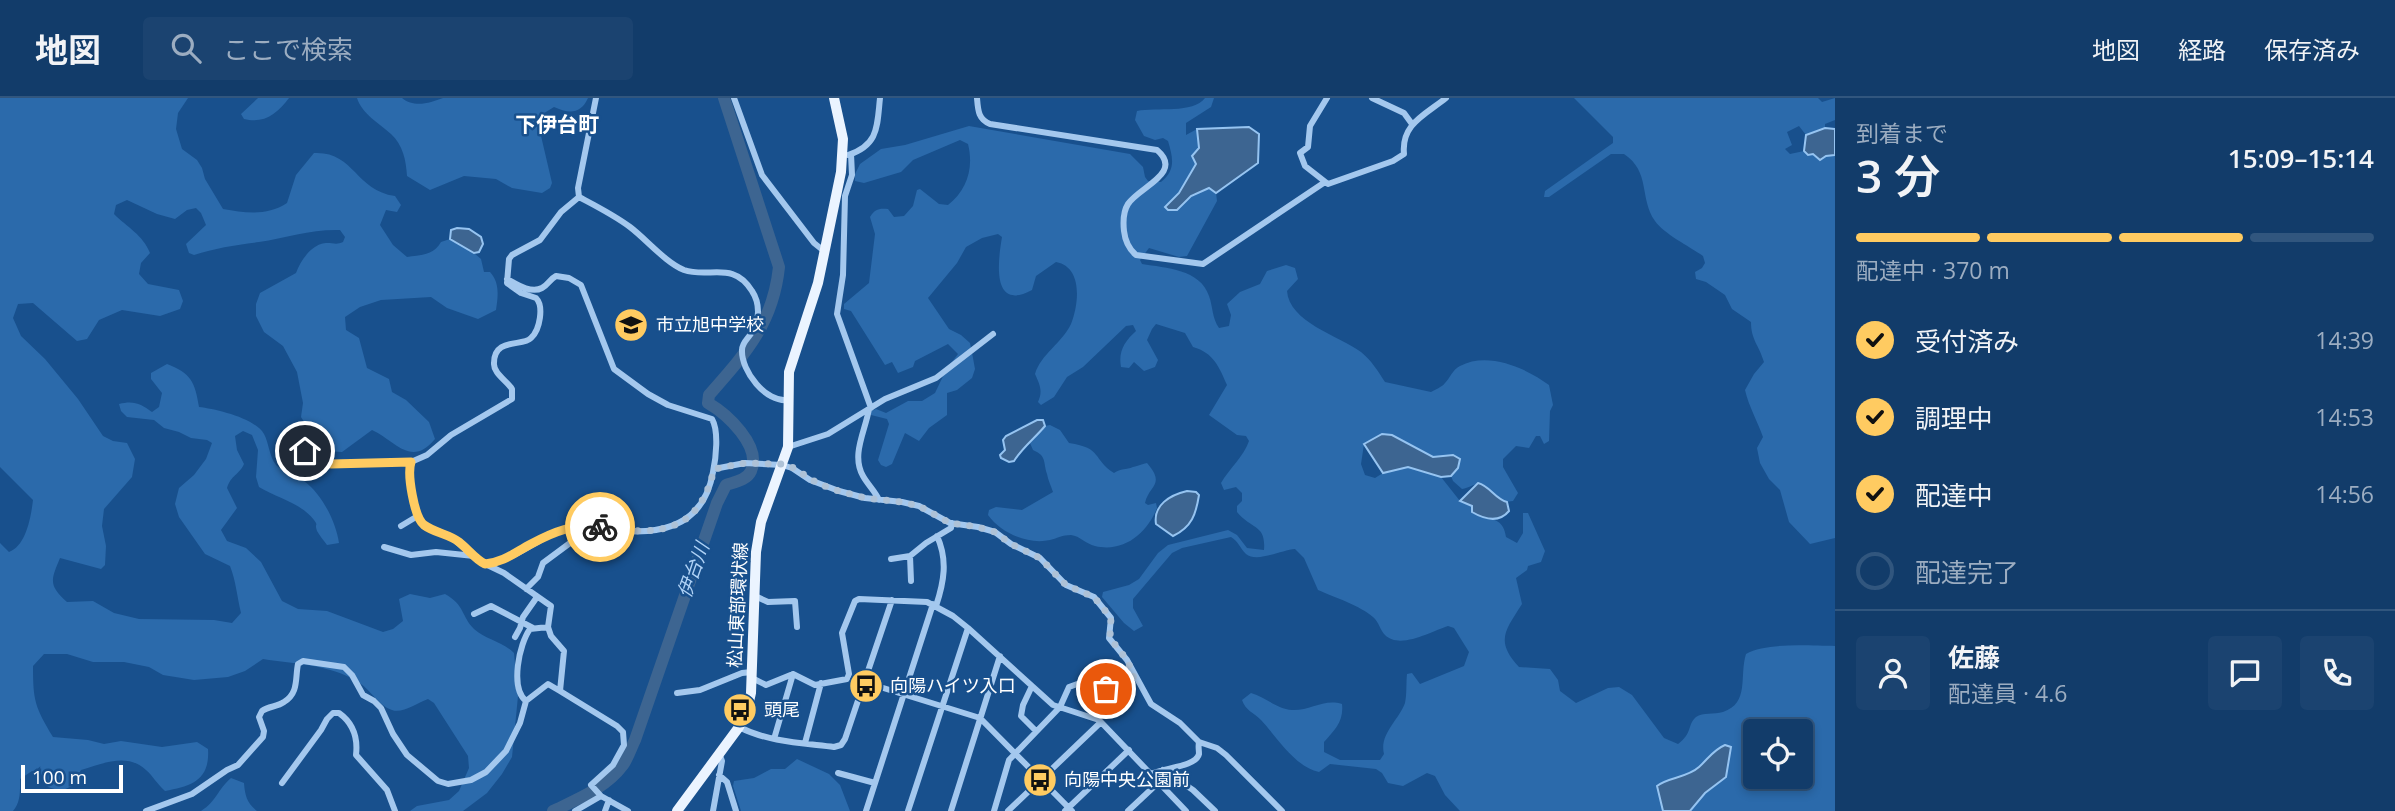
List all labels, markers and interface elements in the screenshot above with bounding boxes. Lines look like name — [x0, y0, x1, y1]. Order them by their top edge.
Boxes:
search box — [143, 17, 633, 80]
text: 地図 — [35, 27, 101, 72]
icon: search — [167, 29, 205, 67]
text: ここで検索 — [223, 31, 353, 67]
text: 地図 — [2092, 33, 2140, 66]
text: 経路 — [2178, 33, 2226, 66]
text: 保存済み — [2264, 33, 2360, 66]
district label: 下伊台町 — [515, 110, 599, 138]
text: 到着まで — [1856, 117, 1948, 149]
text: 15:09–15:14 — [2228, 140, 2374, 176]
text: 3 分 — [1856, 144, 1940, 206]
text: 配達中 · 370 m — [1856, 254, 2010, 286]
school or university icon: 市立旭中学校 — [612, 306, 650, 344]
place label: 市立旭中学校 — [656, 312, 764, 336]
icon: check — [1856, 321, 1894, 359]
text: 受付済み — [1915, 323, 2019, 359]
text: 14:39 — [2315, 324, 2374, 356]
icon: check — [1856, 398, 1894, 436]
text: 調理中 — [1915, 400, 1993, 436]
text: 14:53 — [2315, 401, 2374, 433]
pin — [275, 421, 335, 481]
icon: home — [286, 432, 324, 470]
icon: check — [1856, 475, 1894, 513]
text: 配達中 — [1915, 477, 1993, 513]
text: 14:56 — [2315, 478, 2374, 510]
courier — [565, 492, 635, 562]
icon: bike — [581, 508, 619, 546]
water label: 伊台川 — [671, 537, 716, 601]
street label: 松山東部環状線 — [722, 541, 752, 668]
text: 配達完了 — [1915, 554, 2019, 590]
button: person — [1856, 636, 1930, 710]
button: chat — [2208, 636, 2282, 710]
button: phone — [2300, 636, 2374, 710]
text: 佐藤 — [1948, 639, 2000, 675]
pin — [1076, 659, 1136, 719]
bus stop icon: 向陽ハイツ入口 — [847, 667, 885, 705]
icon: bag — [1087, 670, 1125, 708]
place label: 向陽ハイツ入口 — [890, 673, 1016, 697]
text: 配達員 · 4.6 — [1948, 677, 2067, 709]
bus stop icon: 頭尾 — [721, 691, 759, 729]
place label: 頭尾 — [764, 697, 800, 721]
map controls — [1743, 719, 1813, 789]
button: locate — [1743, 719, 1813, 789]
bus stop icon: 向陽中央公園前 — [1021, 761, 1059, 799]
scale bar — [21, 762, 122, 794]
text: 100 m — [32, 764, 87, 790]
place label: 向陽中央公園前 — [1064, 767, 1190, 791]

